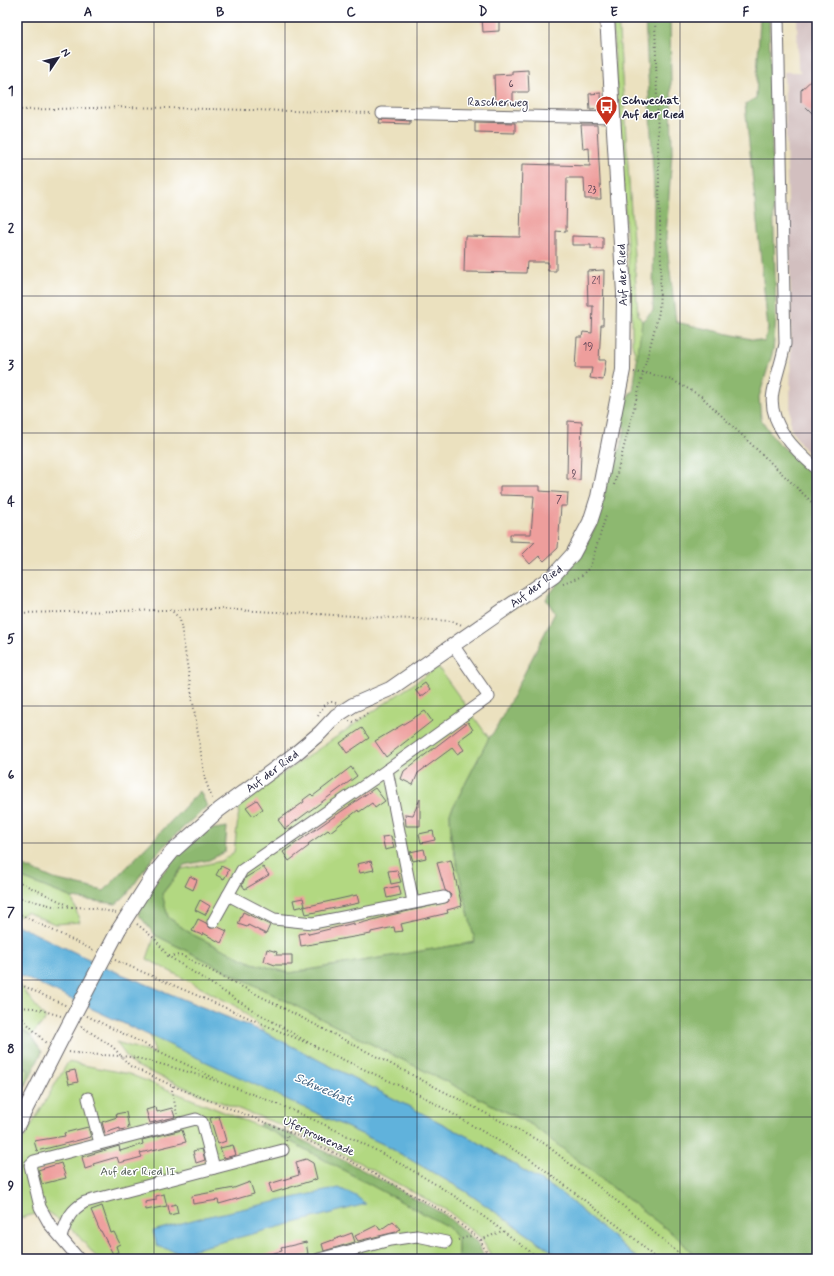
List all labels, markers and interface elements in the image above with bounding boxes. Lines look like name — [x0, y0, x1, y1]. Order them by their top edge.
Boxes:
text: A — [84, 4, 92, 21]
text: B — [216, 4, 225, 21]
text: C — [346, 4, 356, 21]
text: D — [479, 4, 488, 21]
text: E — [610, 4, 618, 21]
text: F — [743, 4, 750, 21]
north arrow — [38, 38, 78, 78]
text: N — [58, 46, 73, 60]
house number: 6 — [508, 78, 514, 91]
text: 1 — [8, 83, 14, 100]
place label: Schwechat Auf der Ried — [622, 93, 684, 123]
street label: Rascherweg — [468, 94, 528, 112]
bus stop icon: Schwechat Auf der Ried — [593, 94, 619, 127]
house number: 23 — [587, 184, 597, 197]
text: 2 — [8, 220, 15, 237]
street label: Auf der Ried — [614, 244, 632, 306]
house number: 21 — [591, 275, 601, 288]
house number: 19 — [583, 341, 593, 354]
text: 3 — [8, 357, 14, 374]
house number: 9 — [572, 468, 577, 481]
text: 4 — [7, 494, 15, 511]
house number: 7 — [556, 494, 562, 507]
street label: Auf der Ried — [507, 562, 566, 612]
text: 5 — [7, 631, 15, 648]
street label: Auf der Ried — [243, 747, 302, 797]
text: 6 — [8, 767, 15, 784]
text: 7 — [7, 904, 15, 921]
text: 8 — [7, 1041, 15, 1058]
water label: Schwechat — [292, 1069, 356, 1110]
street label: Uferpromenade — [280, 1113, 357, 1161]
park label: Auf der Ried II — [100, 1164, 176, 1180]
text: 9 — [8, 1178, 15, 1195]

